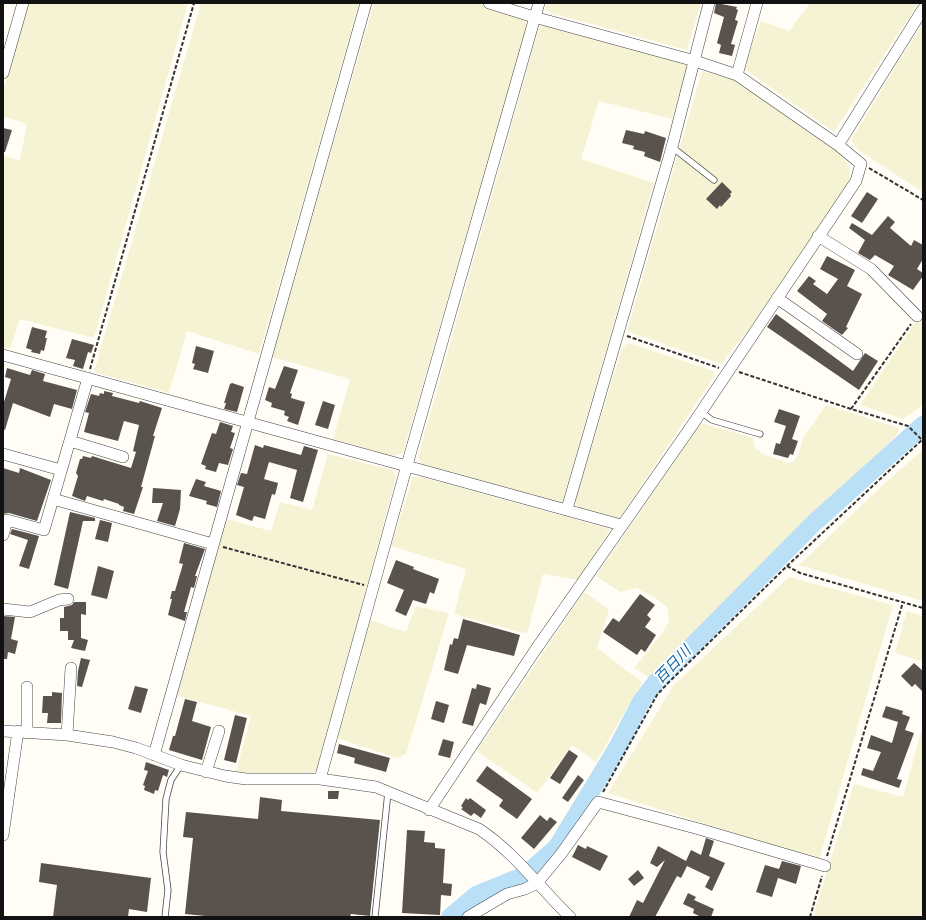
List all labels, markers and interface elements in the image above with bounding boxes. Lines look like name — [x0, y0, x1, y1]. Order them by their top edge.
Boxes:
water label: 百日川 — [651, 643, 695, 687]

